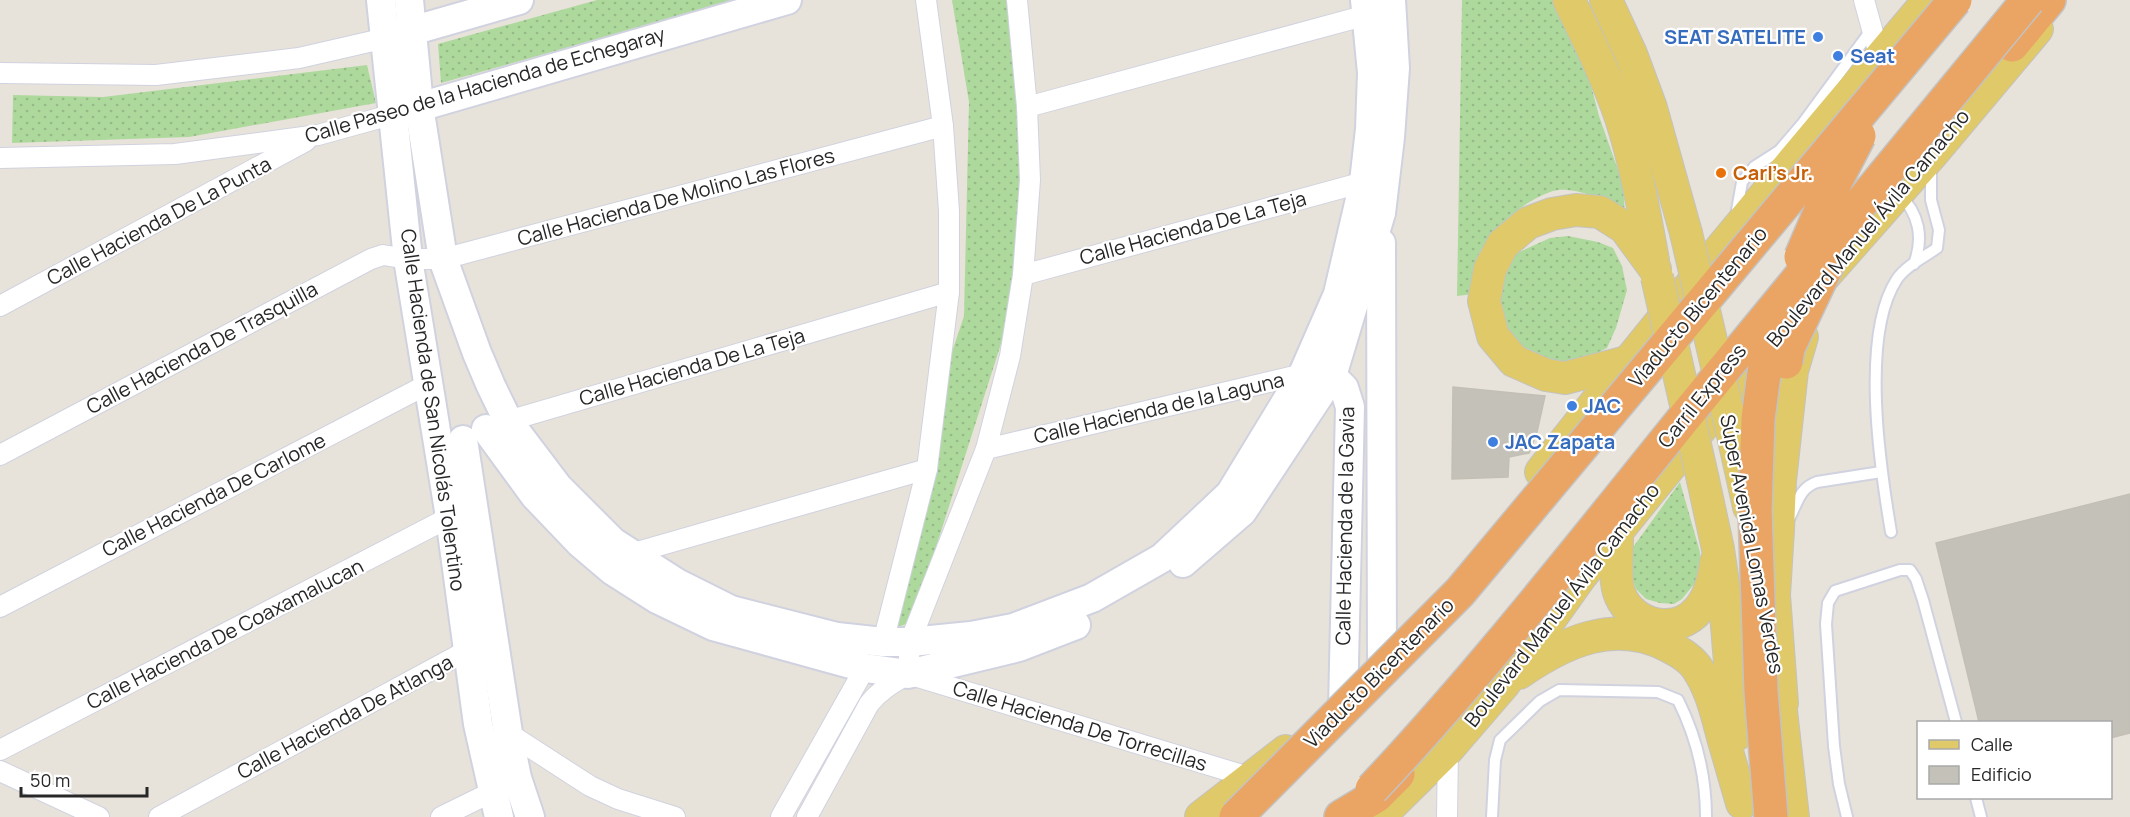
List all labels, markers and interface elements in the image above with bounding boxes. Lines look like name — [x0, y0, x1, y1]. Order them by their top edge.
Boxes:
street label: Calle Paseo de la Hacienda de Echegaray — [302, 20, 668, 149]
place label: SEAT SATELITE — [1664, 23, 1806, 50]
marker: SEAT SATELITE — [1811, 30, 1825, 44]
place label: Seat — [1850, 42, 1895, 69]
marker: Seat — [1831, 49, 1845, 63]
street label: Boulevard Manuel Ávila Camacho — [1760, 103, 1975, 352]
street label: Calle Hacienda De Molino Las Flores — [514, 141, 837, 252]
street label: Calle Hacienda De La Punta — [42, 150, 276, 291]
place label: Carl's Jr. — [1733, 159, 1813, 186]
marker: Carl's Jr. — [1714, 166, 1728, 180]
street label: Calle Hacienda De La Teja — [1077, 184, 1309, 271]
street label: Viaducto Bicentenario — [1622, 220, 1773, 393]
street label: Calle Hacienda de San Nicolás Tolentino — [395, 227, 472, 593]
street label: Calle Hacienda De Trasquilla — [81, 275, 322, 420]
street label: Calle Hacienda De La Teja — [576, 321, 808, 412]
street label: Carril Express — [1651, 338, 1752, 453]
street label: Calle Hacienda de la Laguna — [1031, 366, 1287, 449]
place label: JAC — [1584, 392, 1621, 419]
marker: JAC — [1565, 399, 1579, 413]
street label: Calle Hacienda de la Gavia — [1329, 406, 1360, 646]
street label: Súper Avenida Lomas Verdes — [1714, 412, 1791, 676]
street label: Calle Hacienda De Carlome — [97, 426, 330, 563]
place label: JAC Zapata — [1505, 428, 1615, 455]
marker: JAC Zapata — [1486, 435, 1500, 449]
street label: Boulevard Manuel Ávila Camacho — [1458, 477, 1665, 732]
street label: Calle Hacienda De Coaxamalucan — [82, 552, 368, 715]
street label: Viaducto Bicentenario — [1298, 591, 1460, 754]
street label: Calle Hacienda De Atlanga — [232, 648, 457, 785]
street label: Calle Hacienda De Torrecillas — [950, 674, 1211, 777]
legend — [1917, 721, 2112, 799]
text: Calle — [1971, 732, 2013, 756]
scale bar — [21, 760, 147, 798]
text: Edificio — [1971, 762, 2032, 786]
text: 50 m — [30, 768, 70, 792]

